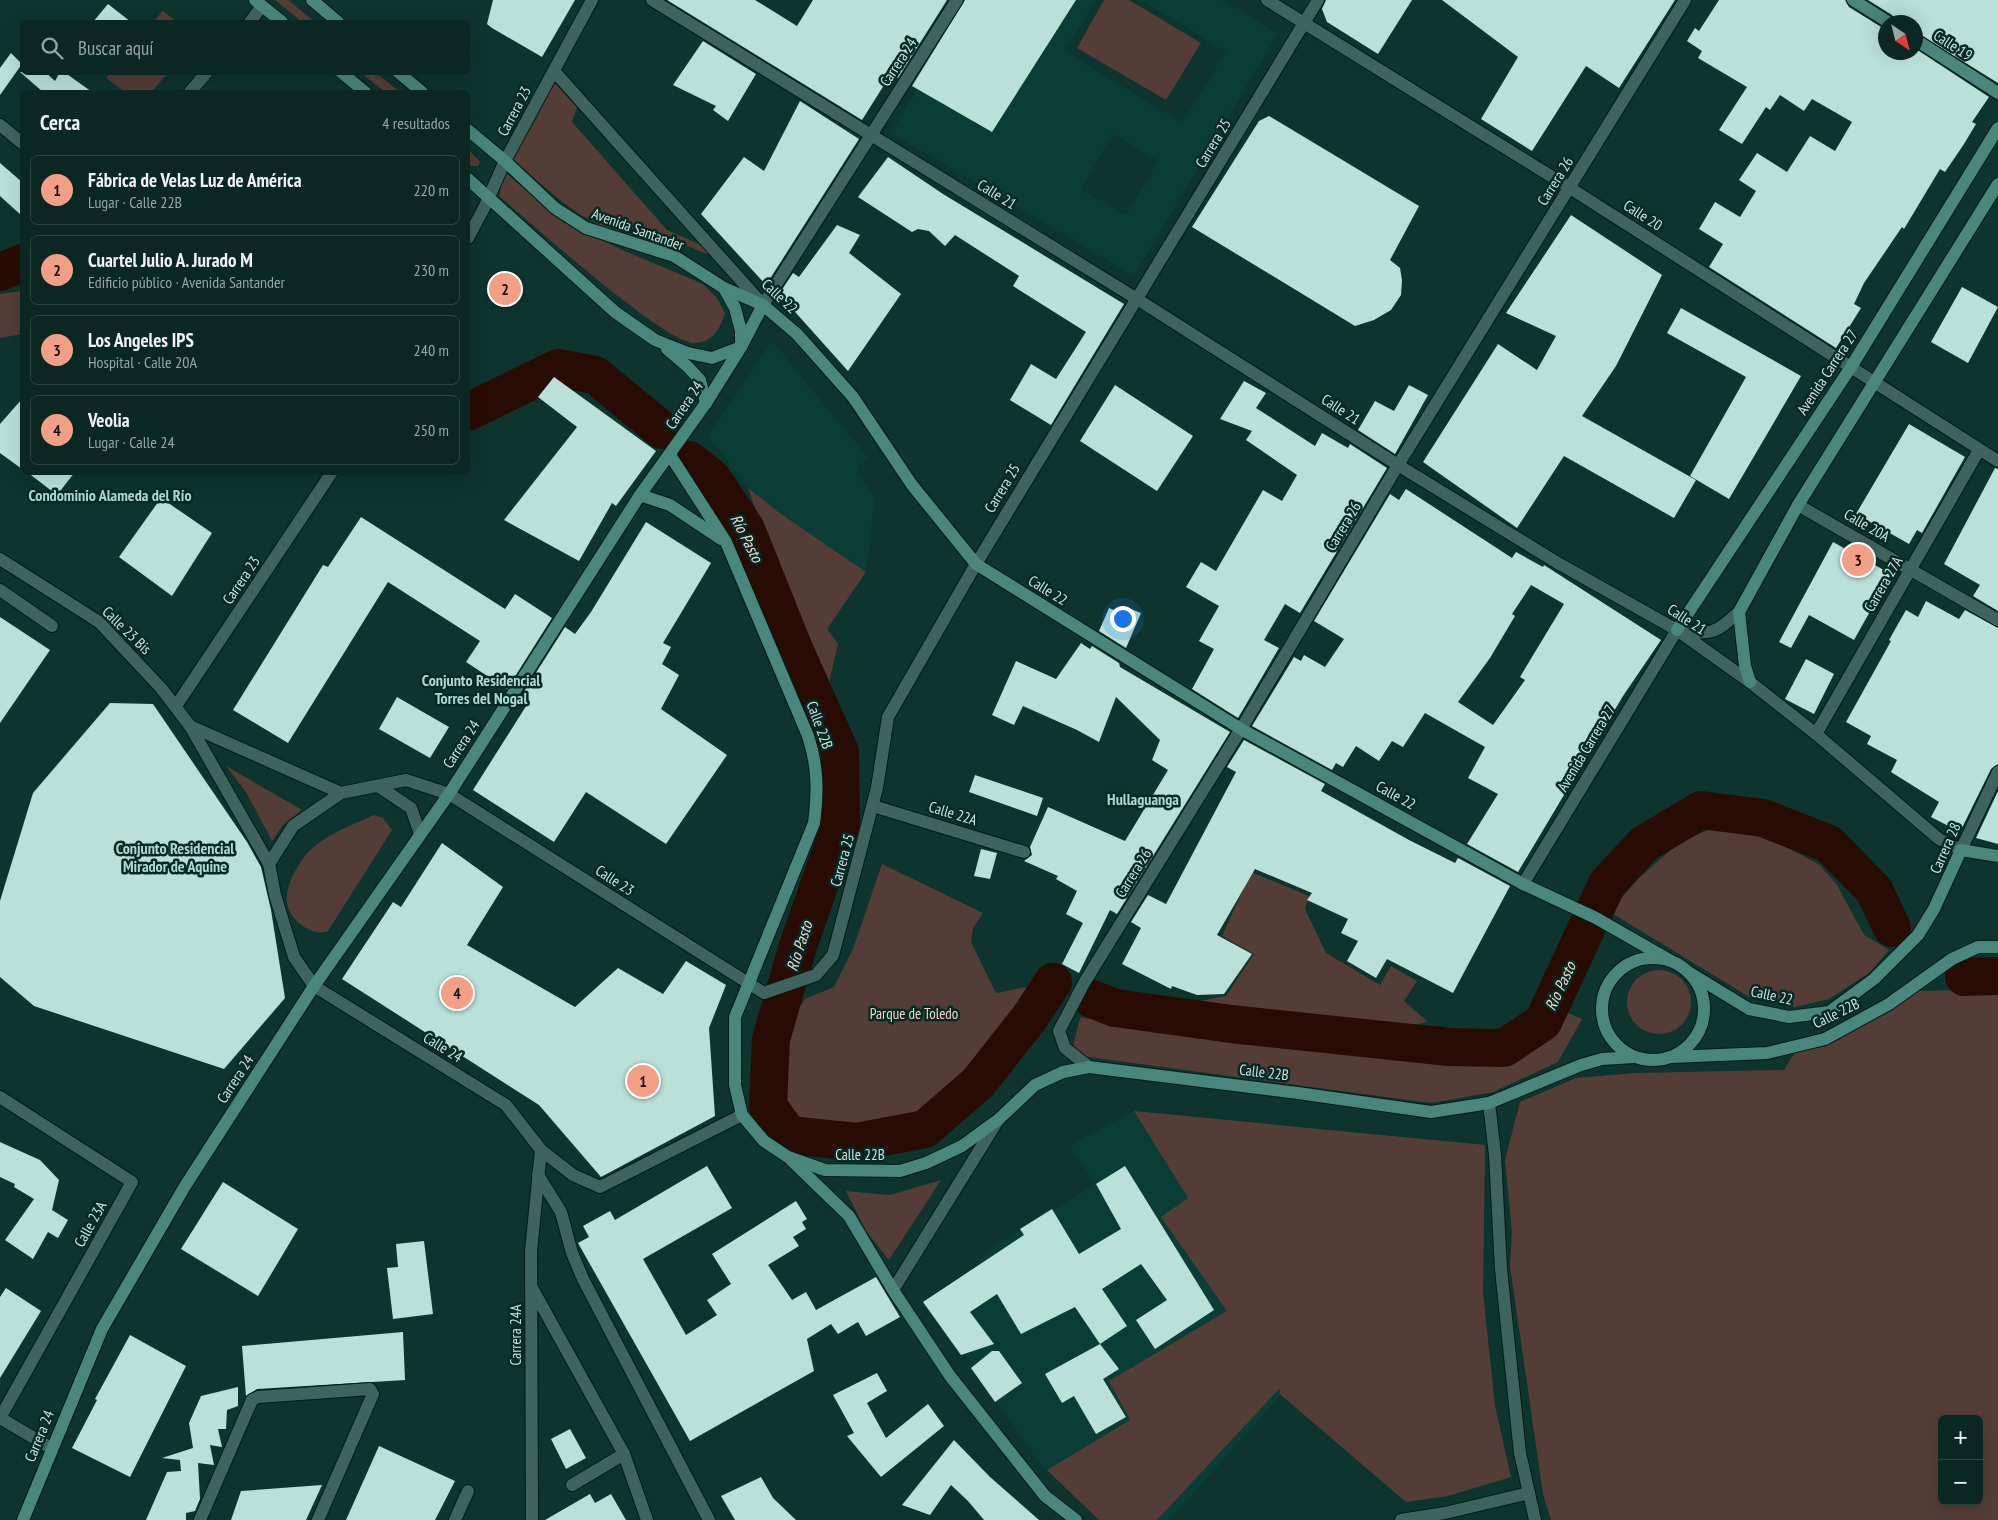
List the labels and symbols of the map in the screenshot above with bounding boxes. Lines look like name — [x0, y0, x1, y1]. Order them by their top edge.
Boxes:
north arrow — [1878, 15, 1923, 60]
street label: Calle 19 — [1930, 25, 1976, 65]
street label: Carrera 24 — [875, 34, 921, 90]
street label: Carrera 23 — [493, 83, 535, 139]
street label: Carrera 25 — [1191, 115, 1235, 171]
street label: Carrera 26 — [1533, 153, 1577, 209]
street label: Calle 21 — [974, 175, 1020, 213]
street label: Calle 20 — [1620, 195, 1666, 235]
street label: Avenida Santander — [589, 204, 688, 255]
pin: 2 — [489, 270, 521, 308]
street label: Calle 22 — [758, 275, 802, 317]
street label: Avenida Carrera 27 — [1792, 326, 1862, 418]
street label: Carrera 24 — [661, 377, 707, 433]
street label: Calle 21 — [1318, 389, 1364, 429]
street label: Carrera 25 — [980, 460, 1024, 516]
district label: Condominio Alameda del Río — [28, 485, 192, 505]
street label: Carrera 26 — [1321, 498, 1365, 554]
street label: Calle 20A — [1841, 504, 1894, 546]
water label: Río Pasto — [726, 511, 768, 566]
pin: 3 — [1842, 541, 1874, 579]
street label: Carrera 23 — [218, 552, 264, 608]
street label: Carrera 27A — [1860, 552, 1907, 615]
street label: Calle 22 — [1025, 571, 1071, 609]
street label: Calle 21 — [1664, 599, 1710, 639]
street label: Calle 23 Bis — [98, 602, 156, 658]
your location — [1110, 606, 1136, 632]
district label: Conjunto Residencial Torres del Nogal — [422, 670, 540, 708]
street label: Calle 22B — [803, 698, 837, 752]
street label: Avenida Carrera 27 — [1553, 701, 1619, 795]
street label: Carrera 24 — [438, 716, 484, 772]
street label: Calle 22 — [1373, 776, 1419, 814]
district label: Hullaguanga — [1107, 789, 1179, 809]
street label: Calle 22A — [926, 797, 980, 830]
street label: Carrera 28 — [1925, 820, 1965, 876]
street label: Carrera 25 — [826, 832, 858, 888]
district label: Conjunto Residencial Mirador de Aquine — [116, 838, 234, 876]
street label: Carrera 26 — [1111, 845, 1155, 901]
street label: Calle 23 — [592, 860, 638, 900]
water label: Río Pasto — [782, 918, 817, 973]
water label: Río Pasto — [1540, 958, 1580, 1013]
pin: 4 — [441, 974, 473, 1012]
street label: Calle 22 — [1749, 981, 1795, 1009]
street label: Calle 22B — [1810, 994, 1862, 1032]
park label: Parque de Toledo — [870, 1004, 958, 1023]
street label: Calle 24 — [420, 1028, 466, 1066]
street label: Carrera 24 — [212, 1051, 258, 1107]
street label: Calle 22B — [1238, 1060, 1290, 1084]
pin: 1 — [627, 1062, 659, 1100]
street label: Calle 22B — [835, 1145, 885, 1164]
street label: Calle 23A — [70, 1197, 111, 1250]
street label: Carrera 24A — [506, 1304, 525, 1365]
street label: Carrera 24 — [20, 1407, 58, 1465]

